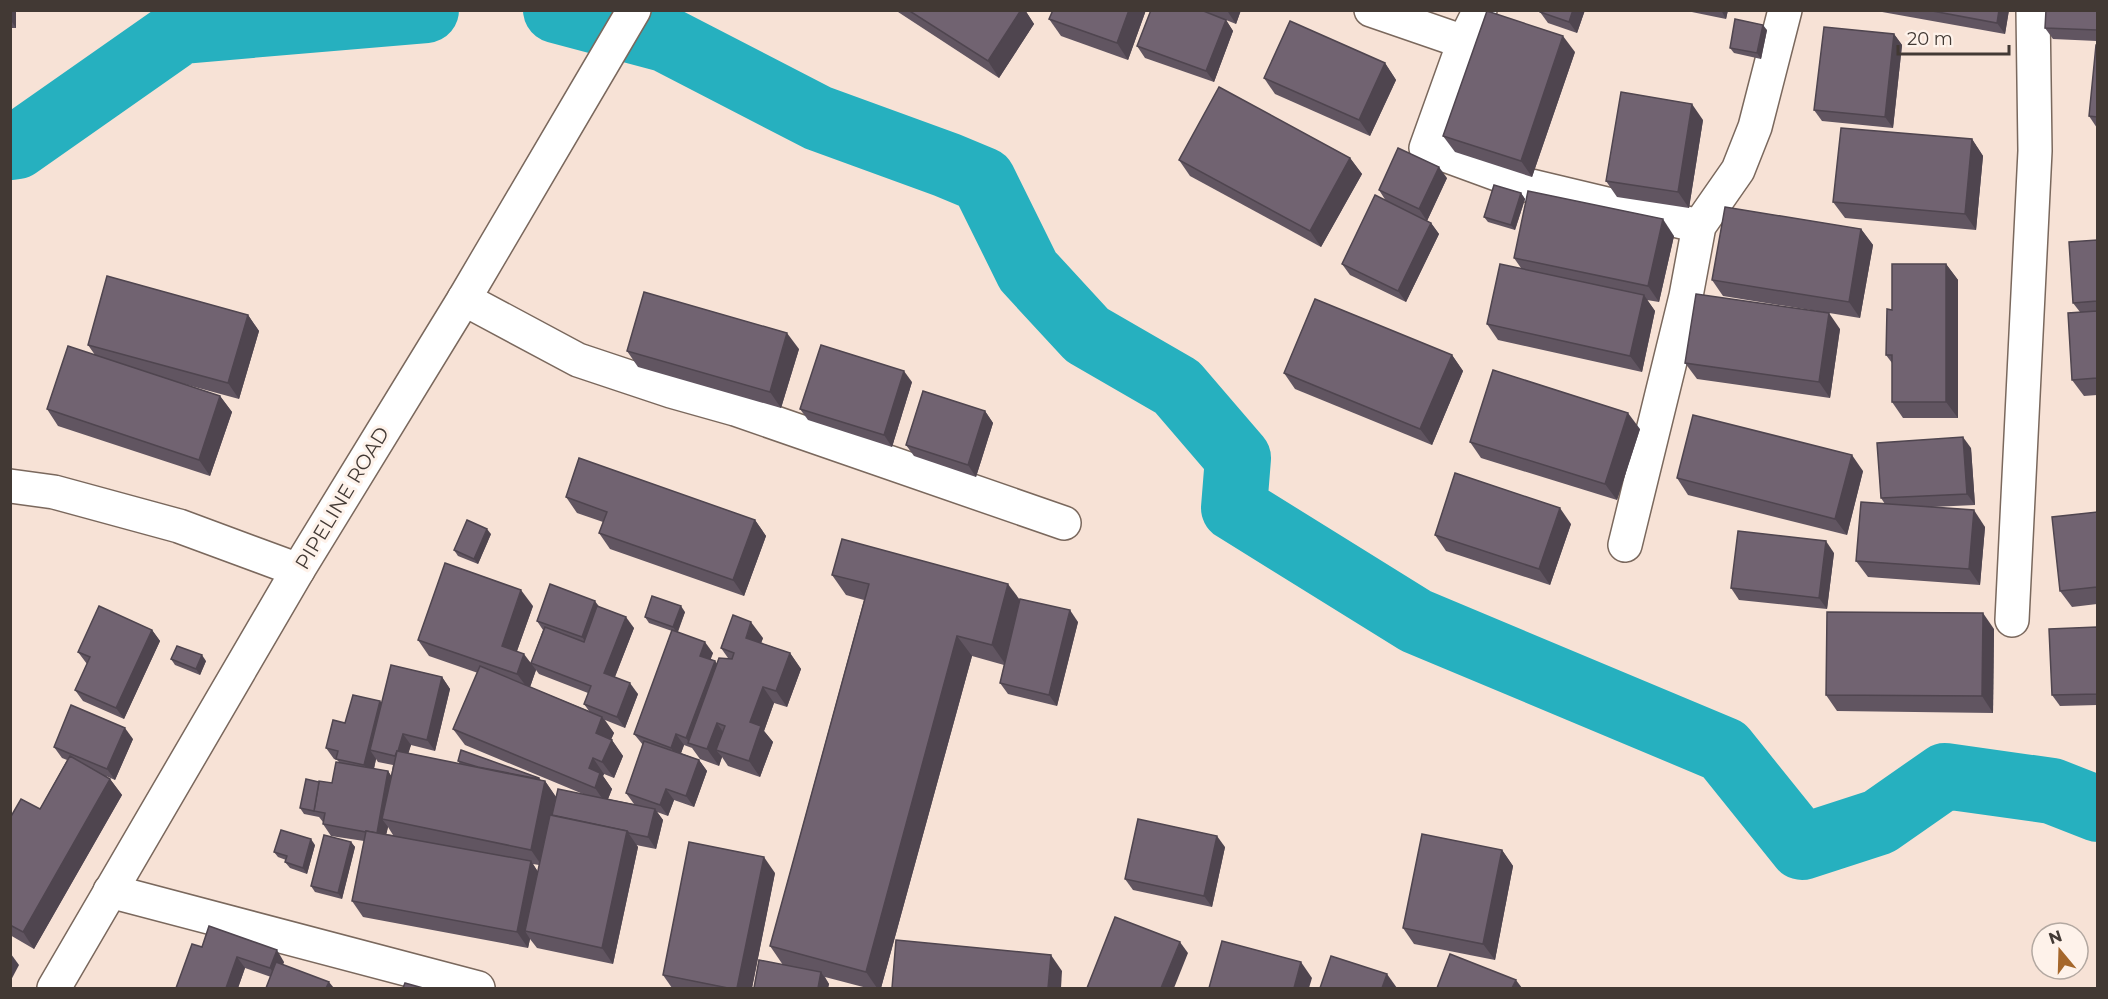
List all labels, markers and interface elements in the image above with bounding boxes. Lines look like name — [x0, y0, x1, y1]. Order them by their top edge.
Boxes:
scale bar — [1898, 18, 2009, 56]
text: 20 m — [1907, 28, 1953, 50]
street label: PIPELINE ROAD — [290, 422, 394, 574]
north arrow — [2030, 921, 2090, 981]
text: N — [2046, 926, 2064, 948]

